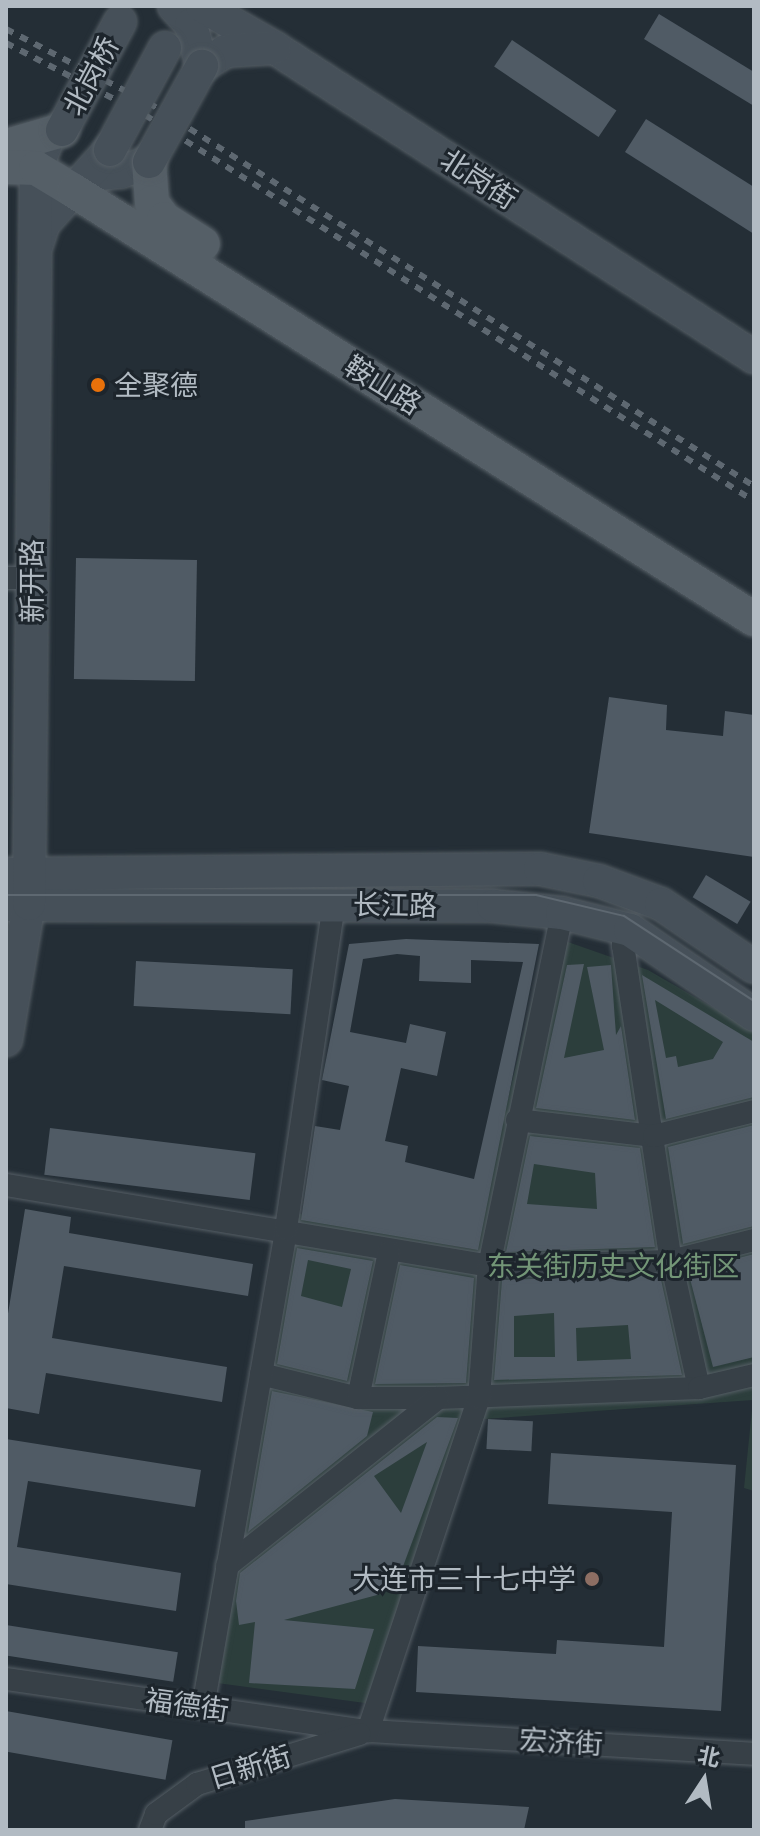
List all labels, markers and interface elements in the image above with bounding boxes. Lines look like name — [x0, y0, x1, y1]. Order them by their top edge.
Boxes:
street label: 北岗桥 — [56, 31, 126, 121]
street label: 北岗街 — [435, 142, 523, 216]
street label: 鞍山路 — [338, 348, 428, 422]
place label: 全聚德 — [114, 368, 198, 402]
marker: 全聚德 — [89, 376, 107, 394]
street label: 新开路 — [15, 539, 49, 623]
street label: 长江路 — [353, 887, 437, 923]
park label: 东关街历史文化街区 — [487, 1249, 739, 1283]
place label: 大连市三十七中学 — [352, 1562, 576, 1596]
marker: 大连市三十七中学 — [583, 1570, 601, 1588]
street label: 福德街 — [143, 1683, 231, 1727]
street label: 宏济街 — [518, 1723, 604, 1761]
street label: 日新街 — [205, 1739, 295, 1795]
north arrow — [664, 1740, 744, 1820]
text: 北 — [695, 1740, 723, 1773]

